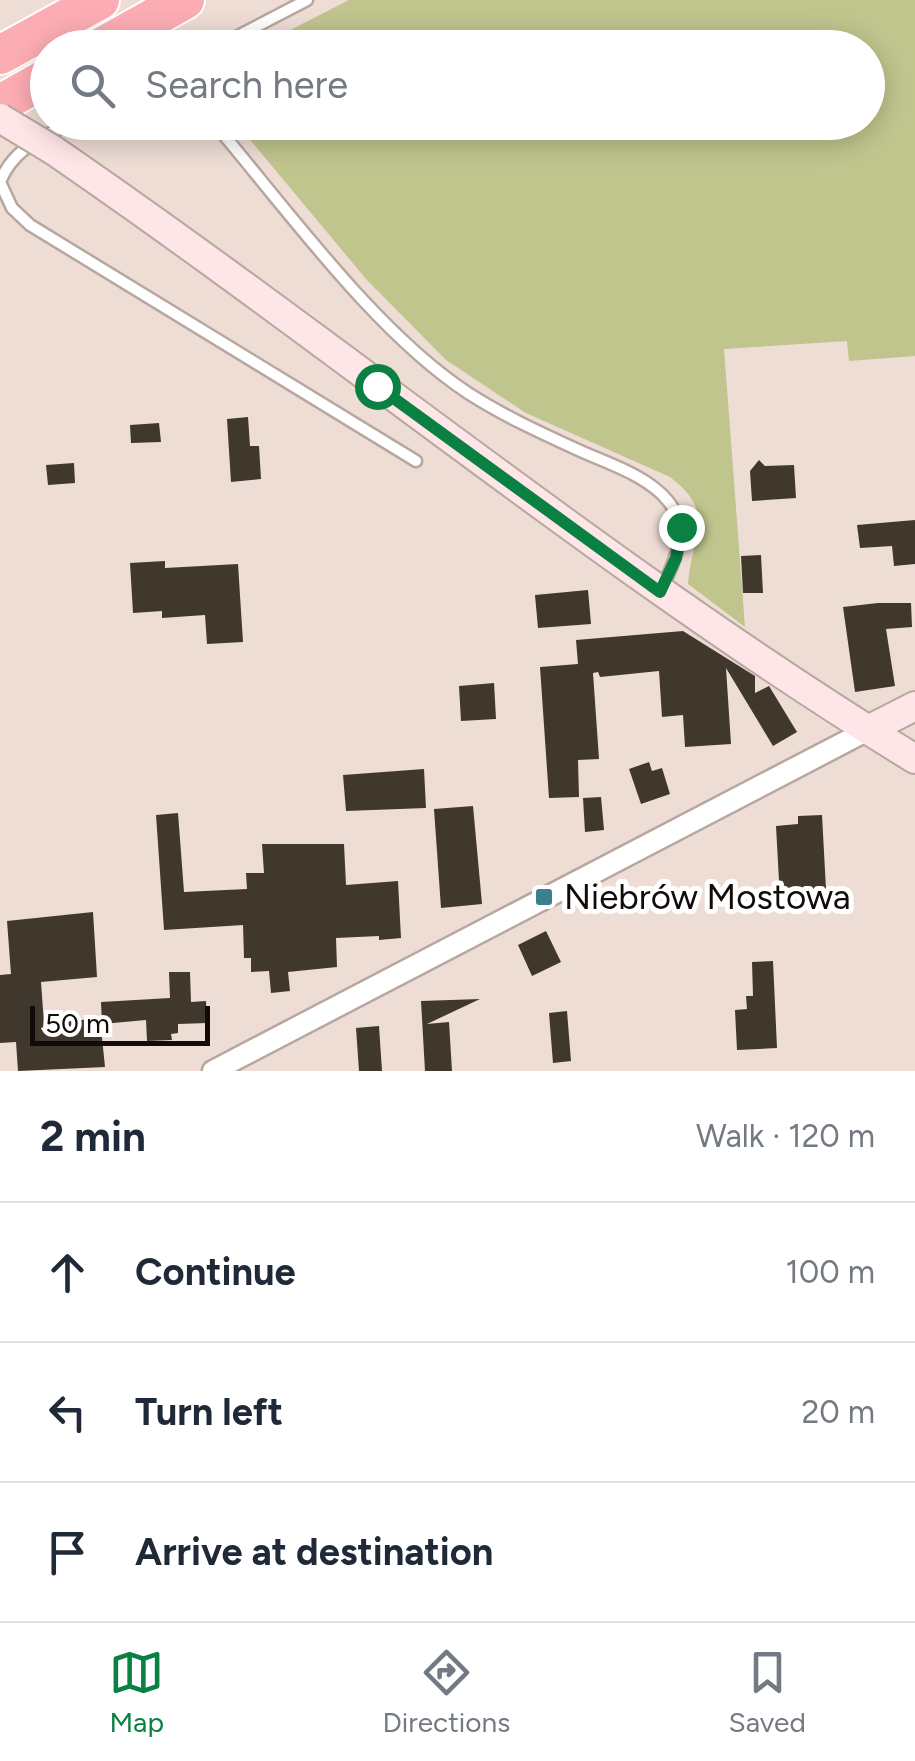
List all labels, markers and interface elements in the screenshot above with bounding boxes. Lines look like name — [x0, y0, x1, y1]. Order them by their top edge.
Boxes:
search box — [30, 30, 885, 140]
icon: search — [65, 58, 120, 113]
text: Search here — [145, 62, 348, 108]
route start — [355, 364, 401, 410]
route end — [659, 505, 705, 551]
place label: Niebrów Mostowa — [564, 876, 851, 918]
marker: Niebrów Mostowa — [533, 886, 555, 908]
scale bar — [30, 1001, 210, 1046]
text: 50 m — [45, 1006, 110, 1040]
text: 2 min — [40, 1111, 146, 1162]
text: Walk · 120 m — [696, 1117, 875, 1155]
icon: ahead — [40, 1245, 95, 1300]
text: Continue — [135, 1249, 296, 1295]
text: 100 m — [786, 1253, 875, 1291]
icon: left — [40, 1385, 95, 1440]
text: Turn left — [135, 1389, 283, 1435]
text: 20 m — [801, 1393, 875, 1431]
icon: arrive — [40, 1525, 95, 1580]
text: Arrive at destination — [135, 1529, 493, 1575]
tab: Map — [109, 1645, 164, 1739]
tab: Directions — [383, 1645, 510, 1739]
tab: Saved — [729, 1645, 806, 1739]

